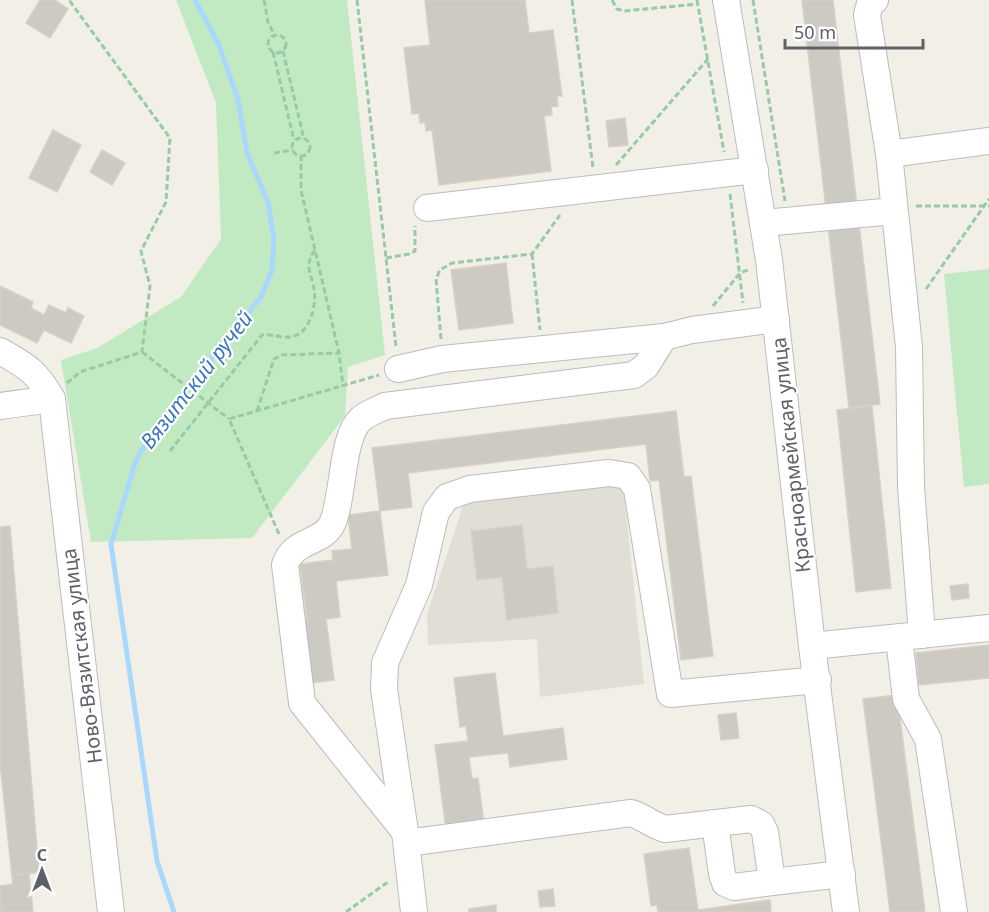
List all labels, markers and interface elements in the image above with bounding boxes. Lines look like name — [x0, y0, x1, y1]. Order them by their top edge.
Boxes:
scale bar — [785, 12, 923, 50]
text: 50 m — [794, 20, 836, 44]
water label: Вязитский ручей — [134, 305, 259, 454]
street label: Красноармейская улица — [765, 336, 816, 574]
street label: Ново-Вязитская улица — [55, 547, 108, 765]
north arrow — [12, 840, 72, 900]
text: С — [37, 844, 47, 866]

